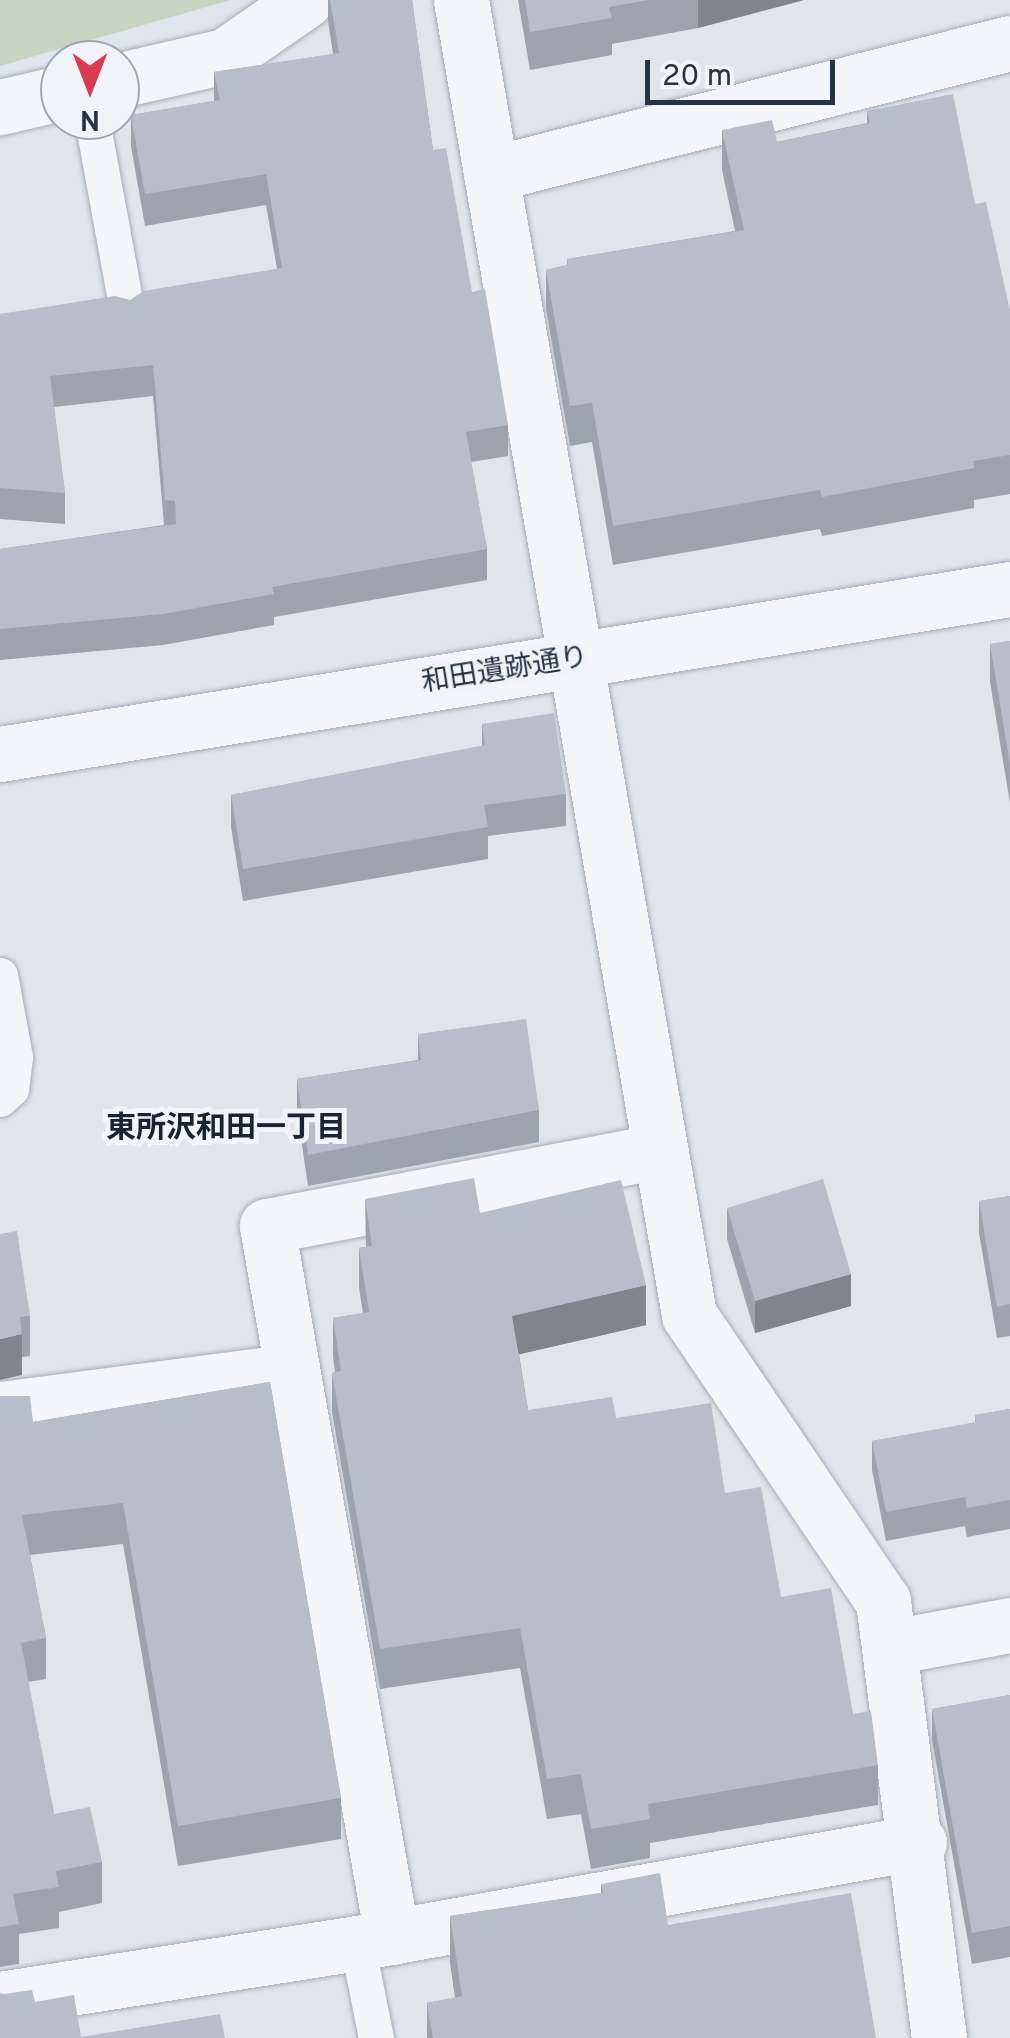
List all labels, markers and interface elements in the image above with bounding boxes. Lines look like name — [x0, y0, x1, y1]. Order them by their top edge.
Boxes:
north arrow — [40, 40, 140, 140]
scale bar — [650, 40, 840, 102]
text: 20 m — [662, 59, 732, 96]
text: N — [80, 100, 100, 136]
street label: 和田遺跡通り — [419, 641, 591, 701]
district label: 東所沢和田一丁目 — [106, 1112, 346, 1148]

